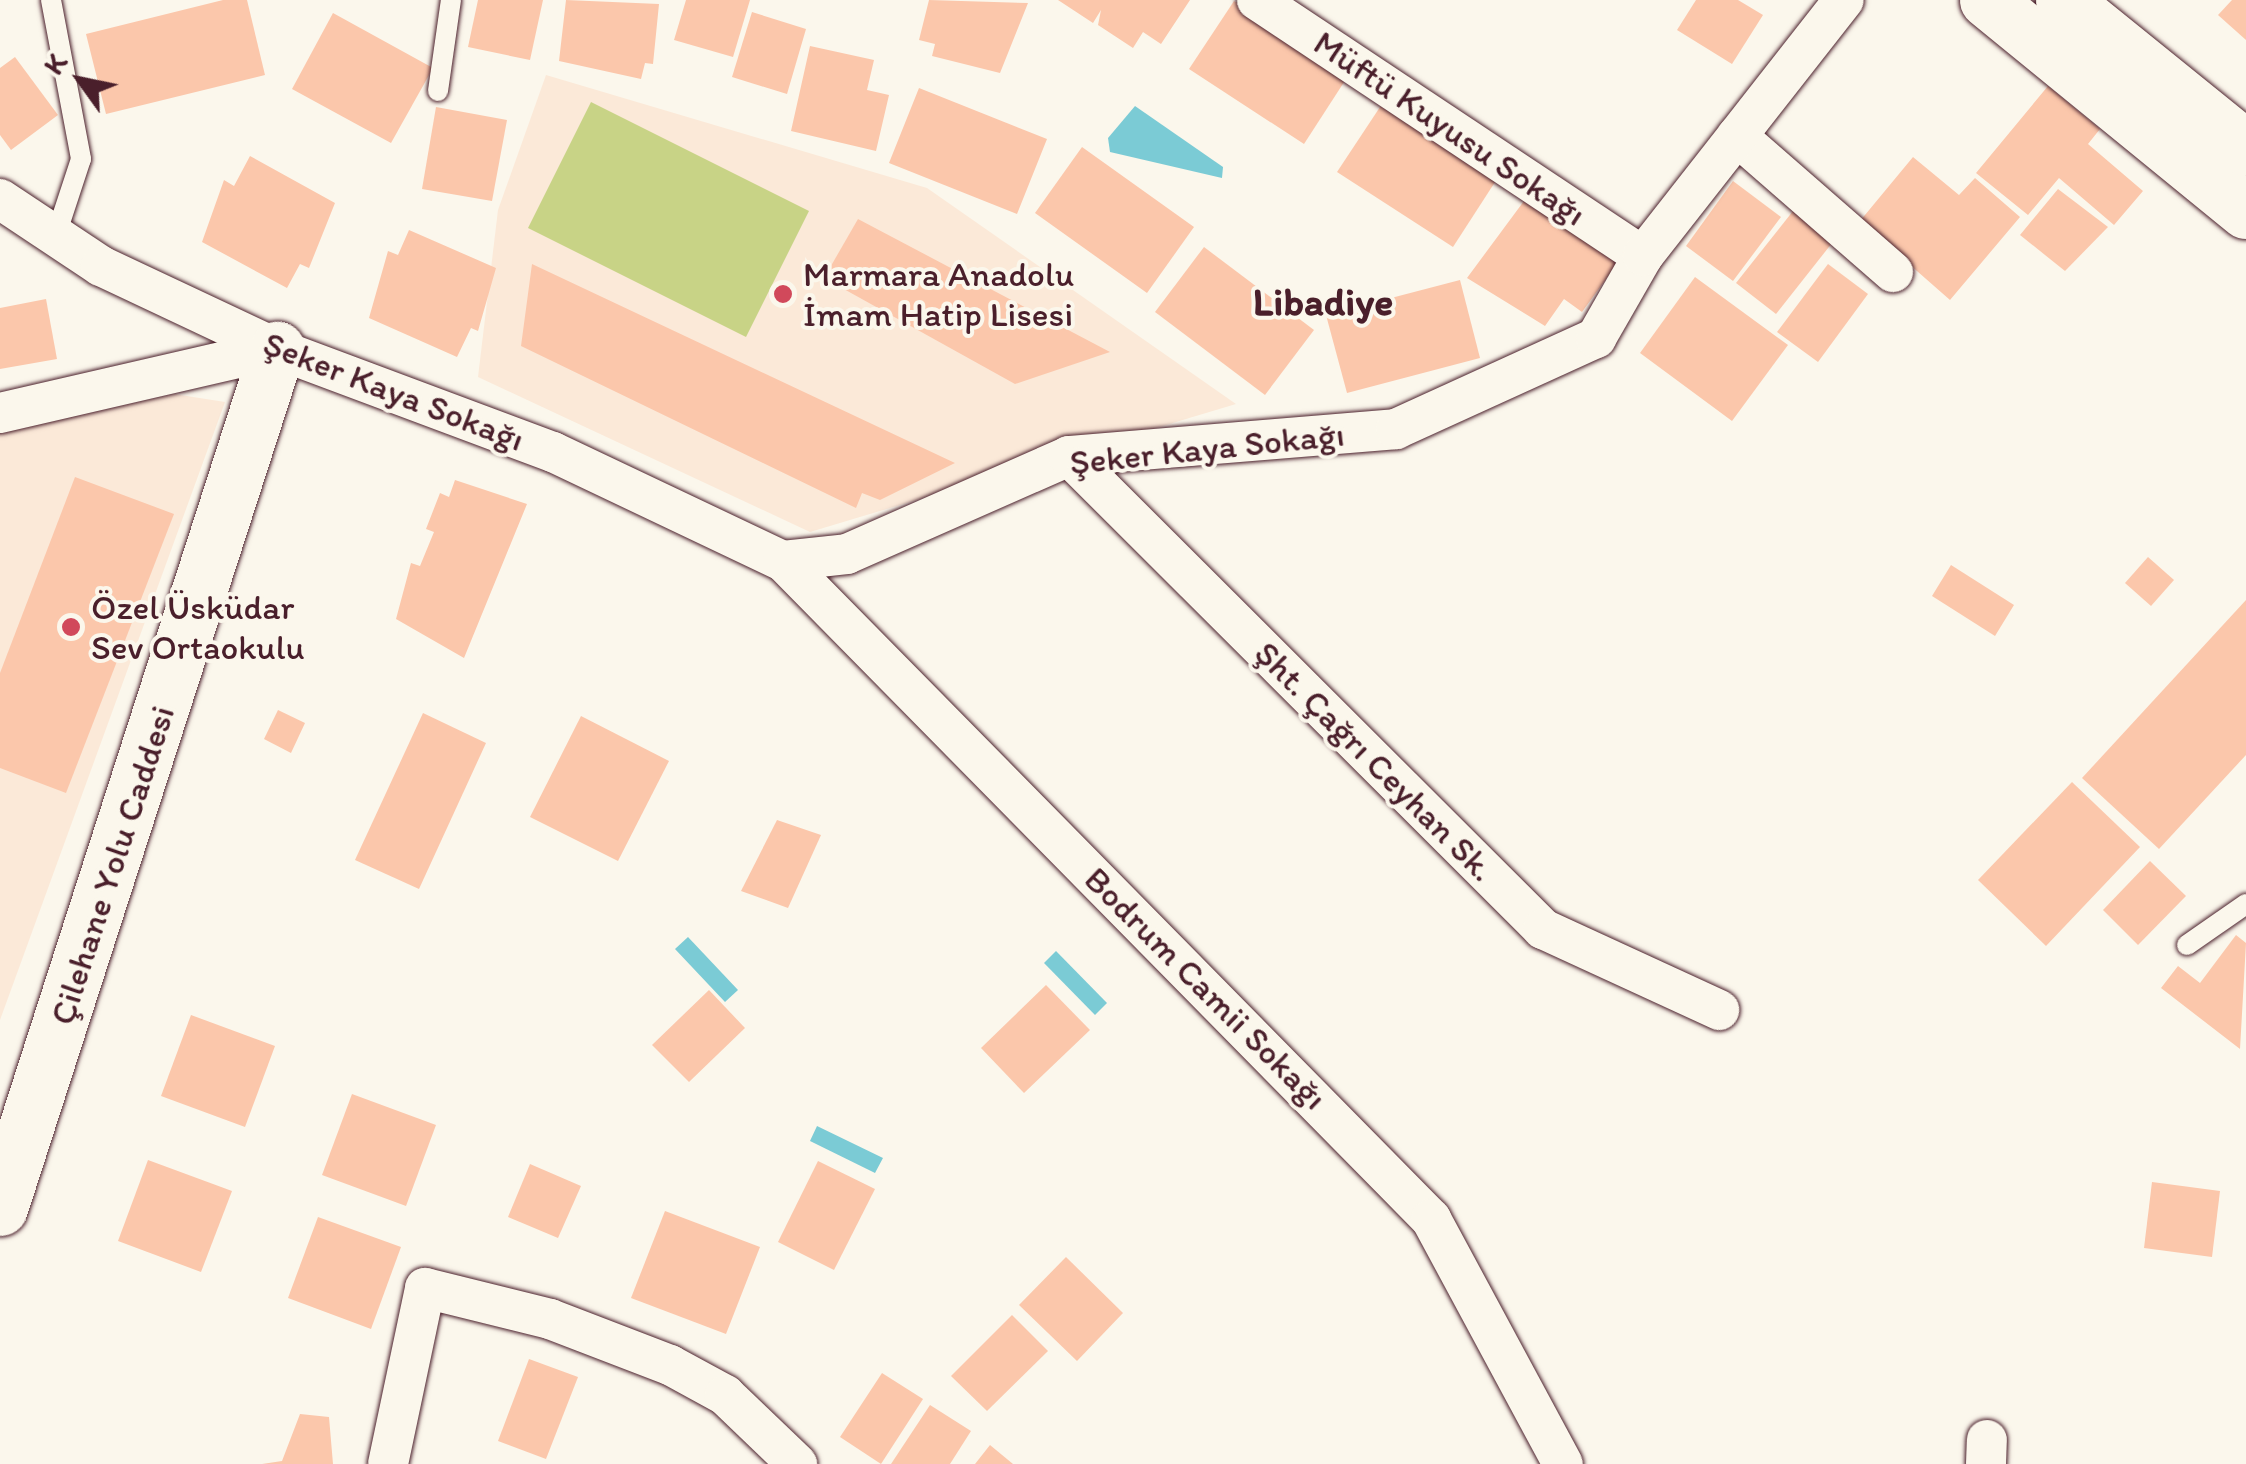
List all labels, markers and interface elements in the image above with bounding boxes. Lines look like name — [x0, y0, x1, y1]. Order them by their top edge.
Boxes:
street label: Müftü Kuyusu Sokağı — [1306, 21, 1594, 235]
north arrow — [30, 30, 130, 130]
text: K — [36, 47, 74, 80]
place label: Marmara Anadolu İmam Hatip Lisesi — [803, 253, 1074, 335]
district label: Libadiye — [1253, 277, 1393, 325]
marker: Marmara Anadolu İmam Hatip Lisesi — [772, 283, 794, 305]
street label: Şeker Kaya Sokağı — [259, 322, 529, 460]
street label: Şeker Kaya Sokağı — [1069, 413, 1345, 483]
place label: Özel Üsküdar Sev Ortaokulu — [91, 586, 307, 668]
marker: Özel Üsküdar Sev Ortaokulu — [60, 616, 82, 638]
street label: Şht. Çağrı Ceyhan Sk. — [1246, 632, 1504, 890]
street label: Çilehane Yolu Caddesi — [41, 701, 183, 1029]
street label: Bodrum Camii Sokağı — [1076, 858, 1336, 1118]

